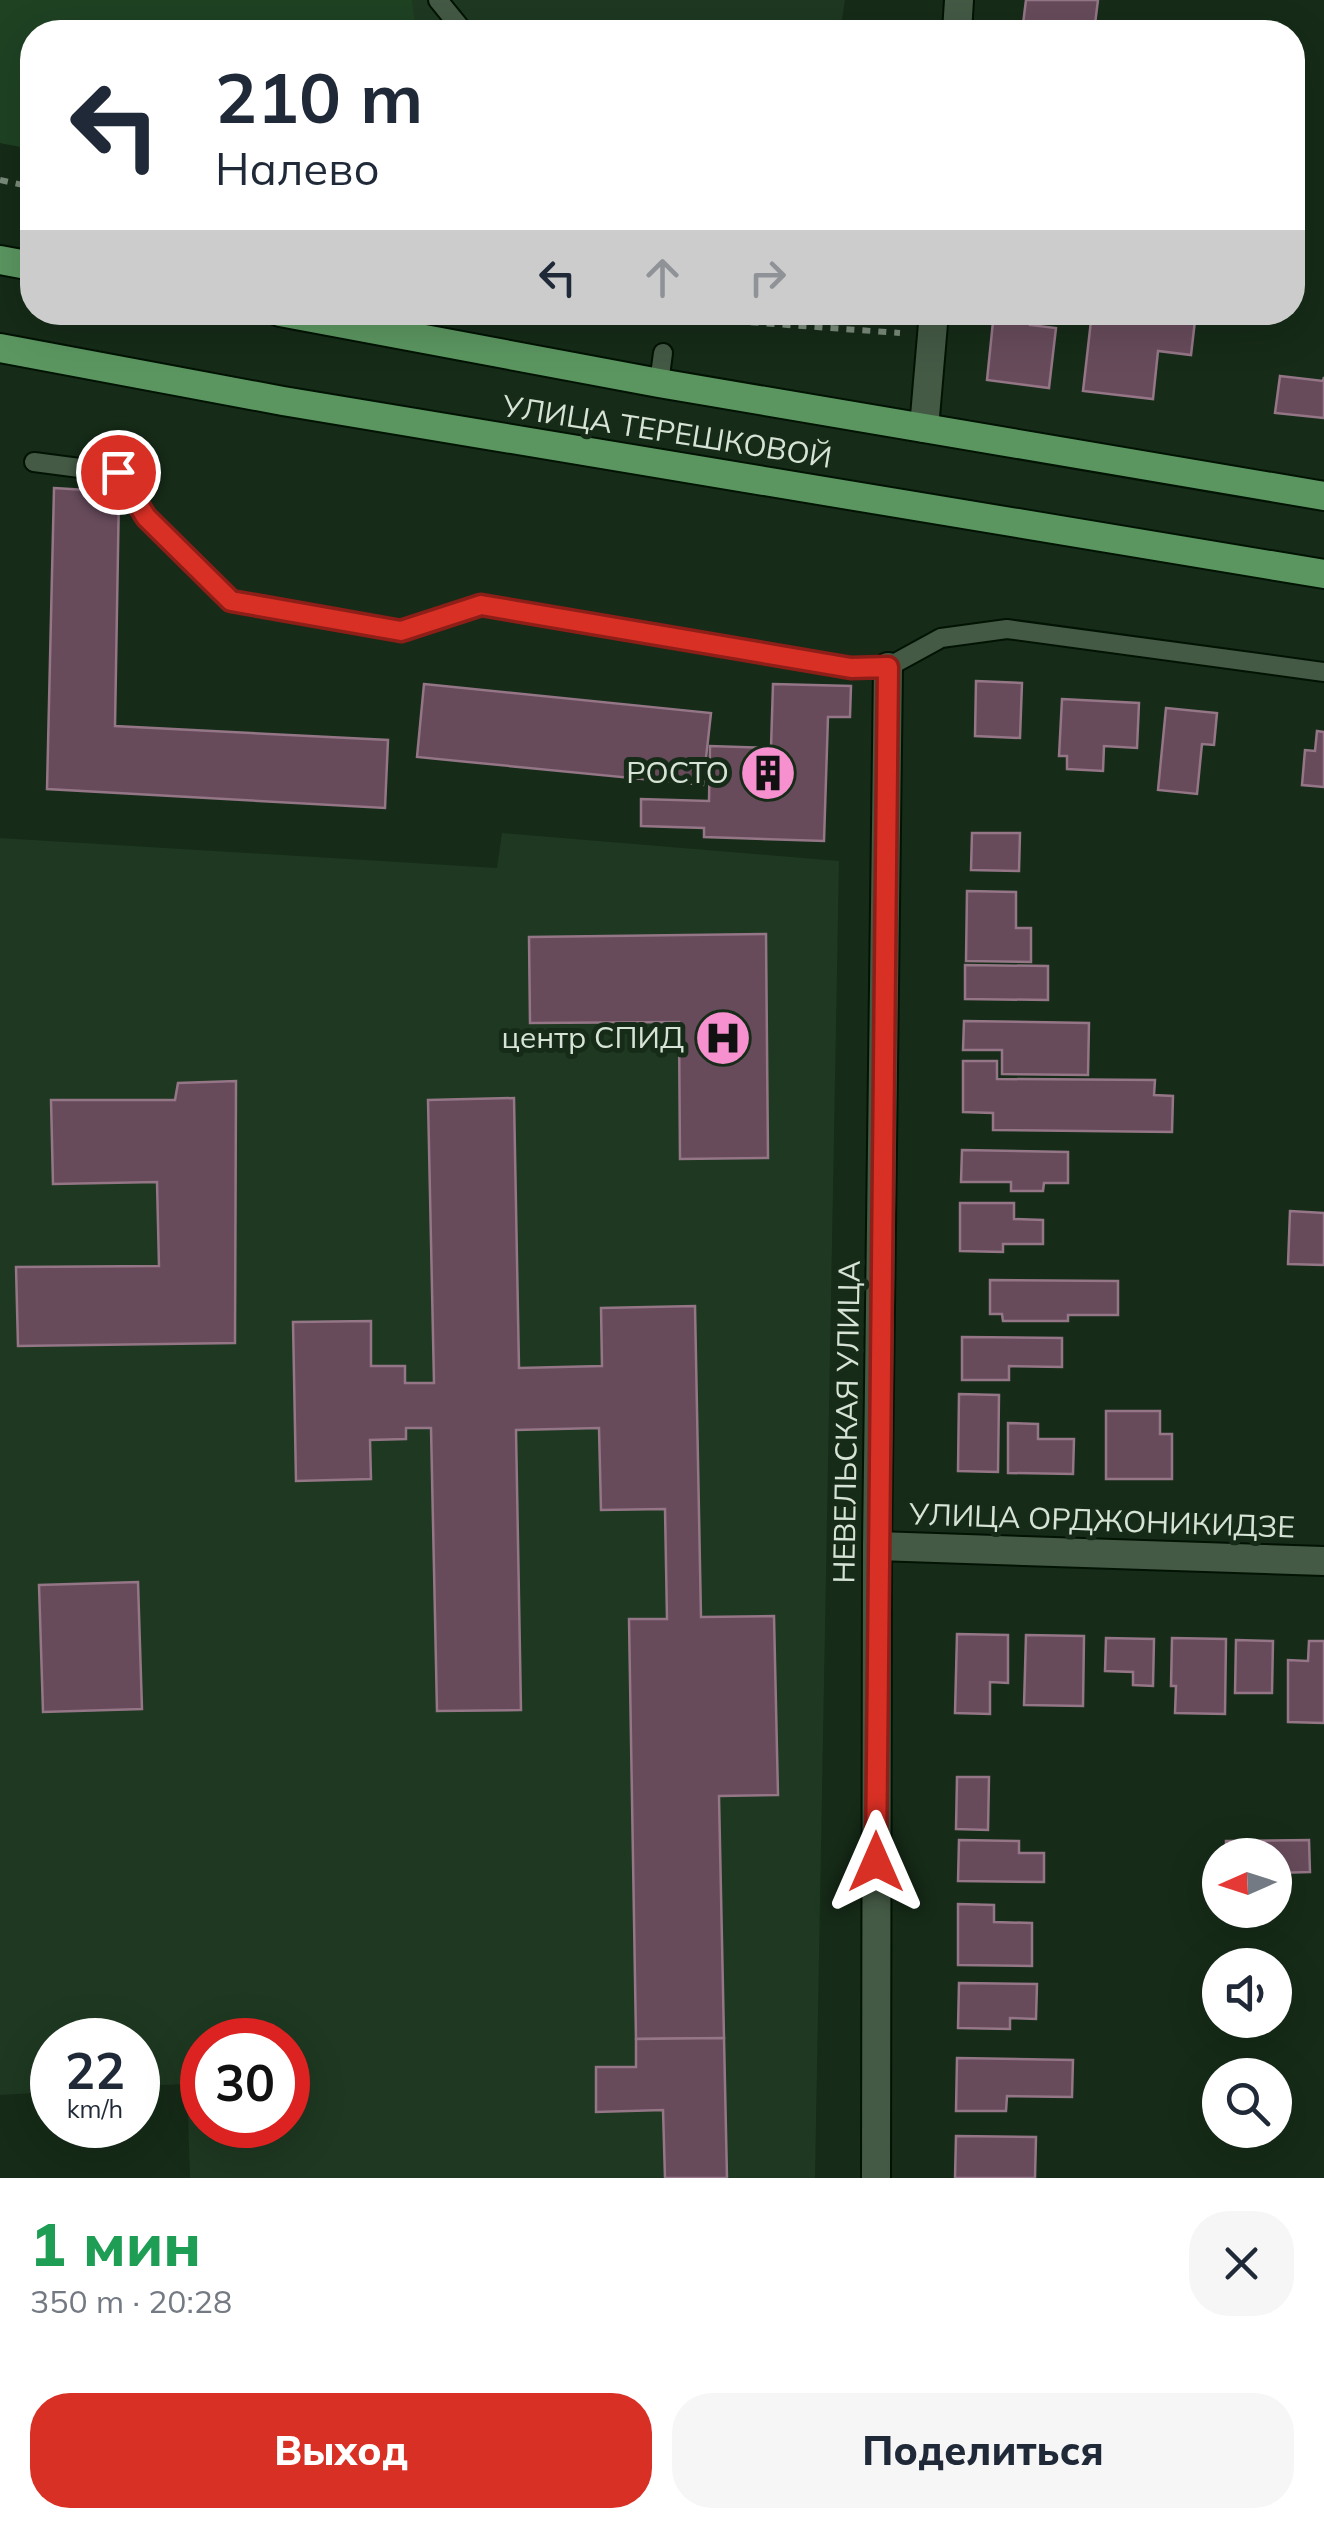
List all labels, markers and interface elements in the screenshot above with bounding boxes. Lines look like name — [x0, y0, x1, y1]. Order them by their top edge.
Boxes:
text: 210 m — [215, 53, 423, 141]
icon: left — [50, 60, 180, 190]
text: Налево — [215, 140, 380, 196]
icon: left — [530, 250, 585, 305]
icon: ahead — [635, 250, 690, 305]
icon: right — [740, 250, 795, 305]
street label: УЛИЦА ТЕРЕШКОВОЙ — [499, 386, 835, 476]
pin — [76, 430, 161, 515]
icon: arrive — [91, 445, 146, 500]
building icon: РОСТО — [738, 743, 798, 803]
place label: РОСТО — [626, 753, 729, 791]
hospital icon: центр СПИД — [693, 1008, 753, 1068]
place label: центр СПИД — [501, 1018, 684, 1056]
street label: НЕВЕЛЬСКАЯ УЛИЦА — [824, 1260, 868, 1584]
street label: УЛИЦА ОРДЖОНИКИДЗЕ — [907, 1494, 1296, 1546]
position arrow — [824, 1810, 928, 1914]
north arrow — [1202, 1838, 1292, 1928]
map controls — [1202, 1838, 1292, 2148]
button: sound — [1202, 1948, 1292, 2038]
speed limit sign: 30 — [180, 2018, 310, 2148]
text: 22 — [65, 2039, 125, 2102]
button: search — [1202, 2058, 1292, 2148]
text: km/h — [67, 2093, 123, 2124]
text: 1 мин — [30, 2206, 201, 2281]
button: close — [1189, 2211, 1294, 2316]
text: 350 m · 20:28 — [30, 2281, 232, 2321]
button: Выход — [30, 2393, 652, 2508]
button: Поделиться — [672, 2393, 1294, 2508]

